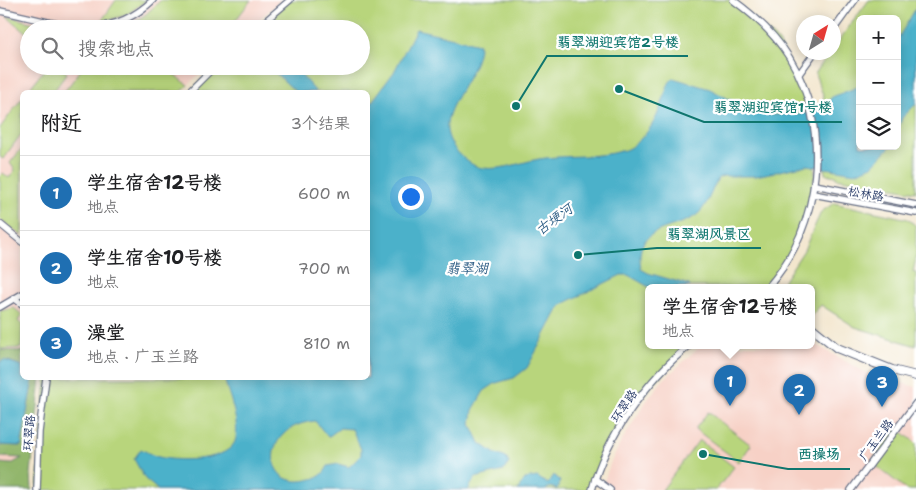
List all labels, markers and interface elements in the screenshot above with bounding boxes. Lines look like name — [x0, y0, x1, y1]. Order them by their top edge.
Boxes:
north arrow — [796, 15, 841, 60]
map controls — [856, 15, 901, 150]
button: + — [856, 15, 901, 60]
search box — [20, 20, 370, 75]
callout: 翡翠湖迎宾馆2号楼 — [547, 27, 688, 56]
text: 翡翠湖迎宾馆2号楼 — [557, 33, 679, 51]
icon: search — [38, 34, 66, 62]
text: 搜索地点 — [78, 36, 154, 61]
button: − — [856, 60, 901, 105]
callout: 翡翠湖迎宾馆1号楼 — [704, 93, 842, 122]
text: 翡翠湖迎宾馆1号楼 — [714, 98, 832, 116]
button: layers — [856, 105, 901, 150]
text: 附近 — [40, 109, 82, 137]
text: 3个结果 — [291, 113, 350, 134]
text: 学生宿舍12号楼 — [87, 170, 222, 195]
text: 1 — [52, 183, 60, 204]
text: 600 m — [298, 183, 350, 204]
street label: 松林路 — [847, 183, 885, 205]
your location — [398, 184, 424, 210]
text: 地点 — [87, 196, 119, 217]
water label: 古埂河 — [532, 198, 578, 239]
callout: 翡翠湖风景区 — [657, 219, 761, 248]
text: 翡翠湖风景区 — [667, 225, 751, 243]
text: 学生宿舍10号楼 — [87, 245, 222, 270]
text: 2 — [50, 258, 62, 279]
text: 700 m — [298, 258, 350, 279]
water label: 翡翠湖 — [446, 259, 490, 277]
text: 地点 — [87, 271, 119, 292]
popup — [645, 284, 815, 349]
text: 学生宿舍12号楼 — [662, 294, 798, 319]
text: 澡堂 — [87, 320, 125, 345]
text: 地点 — [662, 320, 694, 341]
text: 3 — [50, 333, 62, 354]
text: 810 m — [303, 333, 350, 354]
text: 地点 · 广玉兰路 — [87, 346, 198, 367]
pin: 1 — [714, 365, 746, 406]
pin: 3 — [866, 366, 898, 407]
pin: 2 — [783, 374, 815, 415]
street label: 环翠路 — [607, 387, 641, 425]
street label: 环翠路 — [19, 414, 39, 452]
street label: 广玉兰路 — [855, 416, 897, 464]
callout: 西操场 — [788, 440, 850, 469]
text: 西操场 — [798, 445, 840, 463]

